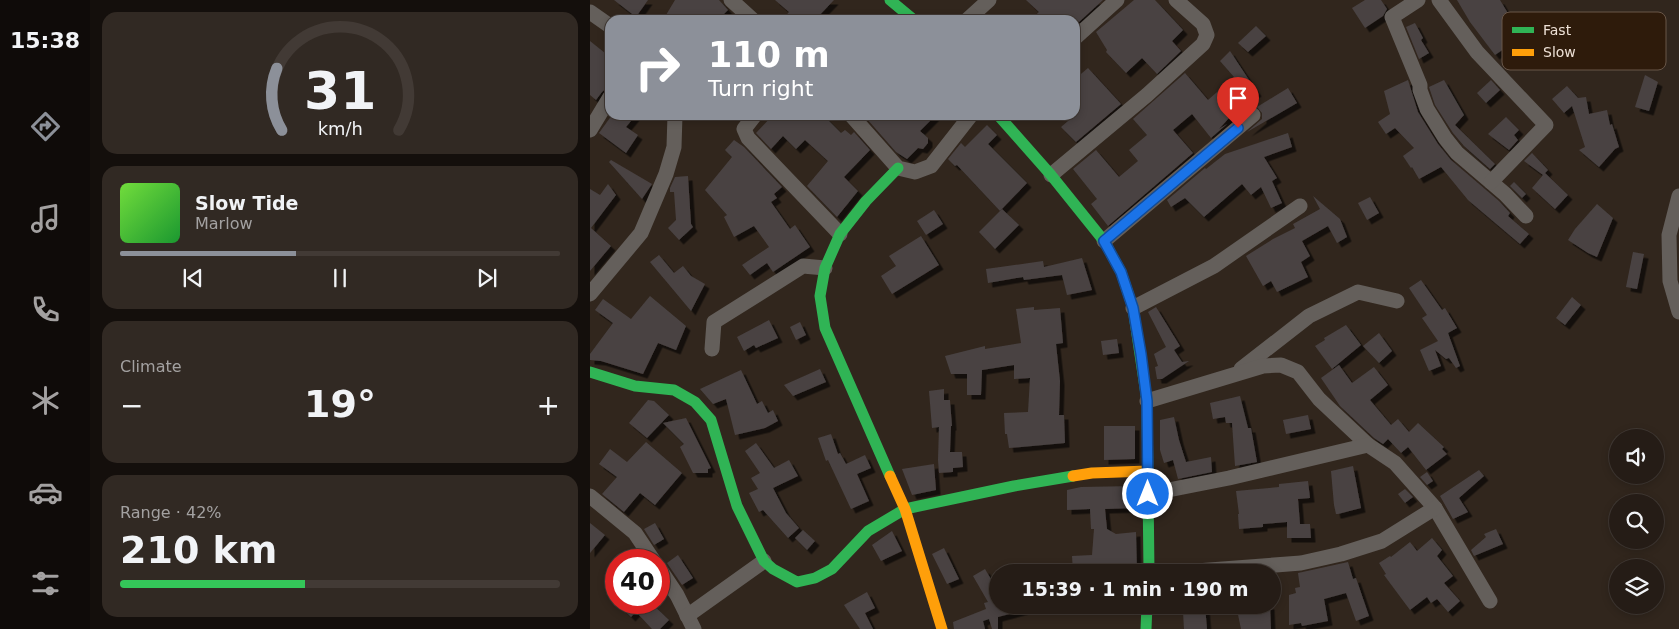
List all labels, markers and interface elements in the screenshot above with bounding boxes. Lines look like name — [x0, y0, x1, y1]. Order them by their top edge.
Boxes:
legend — [1502, 12, 1666, 70]
text: Fast — [1543, 22, 1572, 38]
text: 15:38 — [10, 28, 80, 53]
icon: right — [625, 35, 690, 100]
text: 110 m — [708, 35, 830, 75]
text: Slow — [1543, 44, 1576, 60]
text: 31 — [304, 61, 376, 121]
text: Turn right — [708, 76, 813, 101]
pin — [1217, 77, 1259, 128]
icon: arrive — [1224, 84, 1252, 112]
icon: directions — [28, 109, 63, 144]
text: km/h — [317, 118, 363, 139]
text: Slow Tide — [195, 192, 298, 214]
icon: music — [28, 201, 63, 236]
text: Marlow — [195, 214, 253, 233]
icon: previous — [179, 264, 207, 292]
icon: pause — [326, 264, 354, 292]
icon: next — [473, 264, 501, 292]
icon: phone — [28, 292, 63, 327]
text: Climate — [120, 357, 182, 376]
text: 19° — [304, 382, 376, 426]
icon: climate — [28, 383, 63, 418]
text: − — [120, 389, 143, 422]
text: + — [537, 389, 560, 422]
map controls — [1609, 429, 1664, 614]
button: sound — [1609, 429, 1664, 484]
position arrow — [1121, 467, 1173, 519]
icon: car — [28, 475, 63, 510]
button: search — [1609, 494, 1664, 549]
text: Range · 42% — [120, 503, 222, 522]
text: 210 km — [120, 528, 277, 572]
speed limit sign: 40 — [605, 549, 670, 614]
button: layers — [1609, 559, 1664, 614]
icon: filters — [28, 566, 63, 601]
text: 15:39 · 1 min · 190 m — [1021, 578, 1249, 600]

